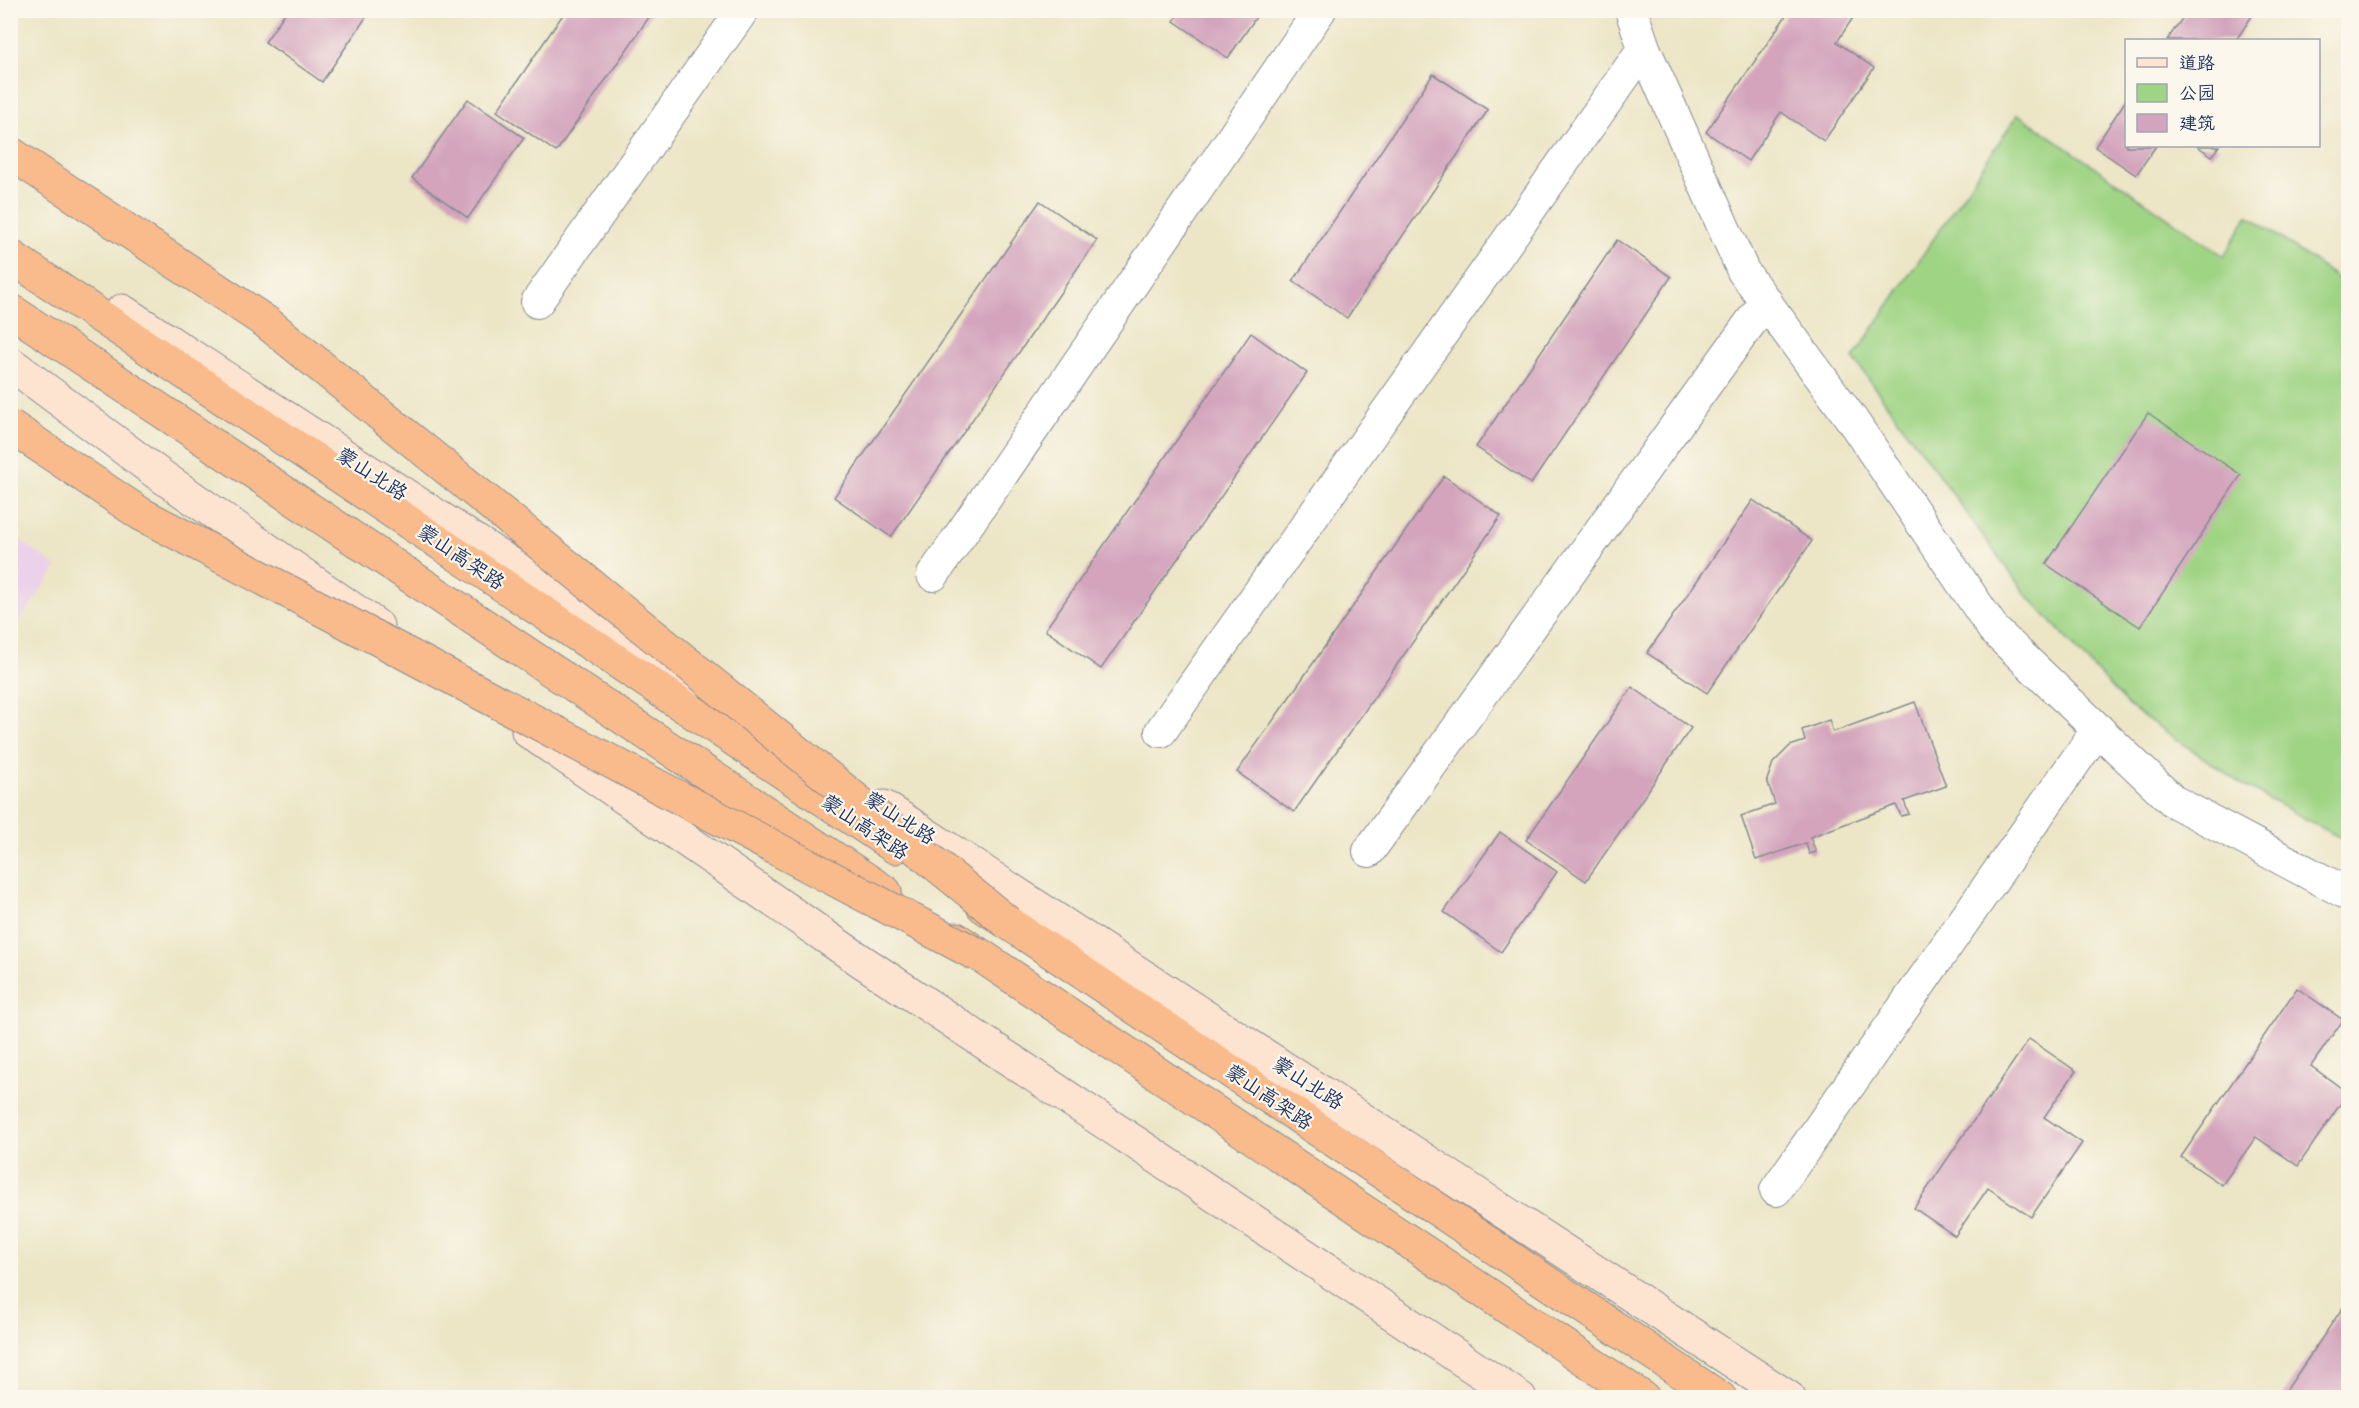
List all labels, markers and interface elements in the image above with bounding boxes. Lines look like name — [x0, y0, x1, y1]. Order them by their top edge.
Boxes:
legend — [2125, 39, 2320, 147]
text: 道路 — [2179, 53, 2215, 74]
text: 公园 — [2179, 83, 2215, 104]
text: 建筑 — [2179, 113, 2215, 134]
street label: 蒙山北路 — [332, 443, 413, 506]
street label: 蒙山高架路 — [413, 520, 510, 595]
street label: 蒙山北路 — [860, 787, 941, 850]
street label: 蒙山高架路 — [817, 790, 914, 865]
street label: 蒙山北路 — [1268, 1052, 1349, 1115]
street label: 蒙山高架路 — [1221, 1060, 1318, 1135]

